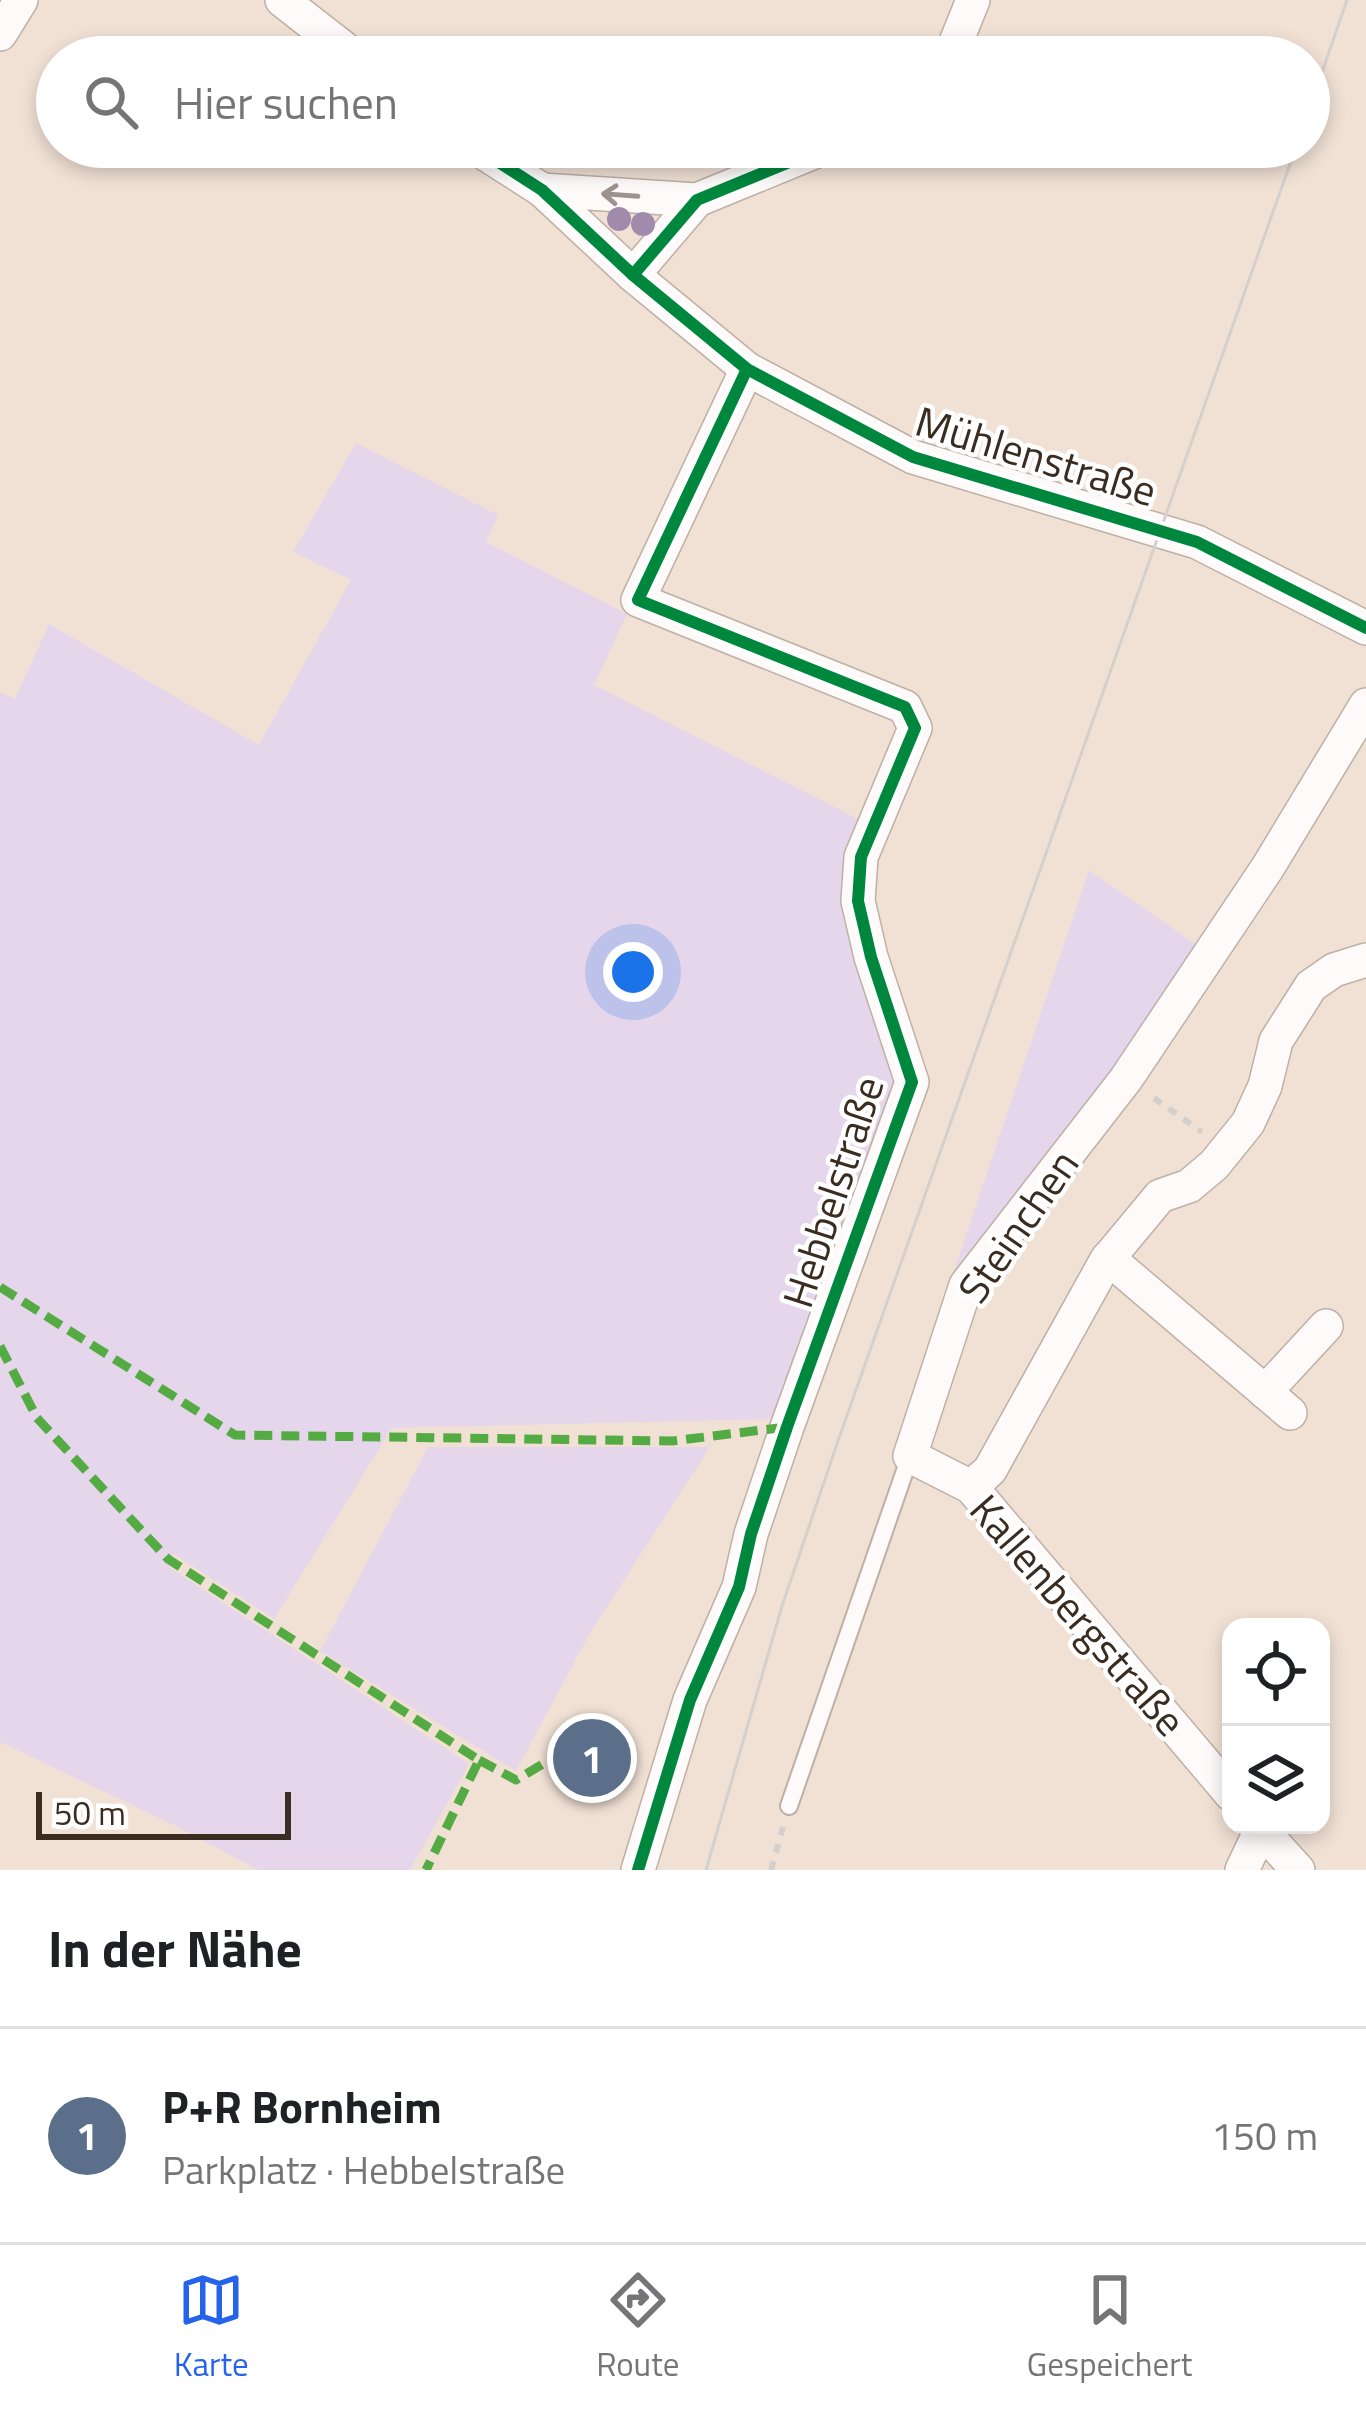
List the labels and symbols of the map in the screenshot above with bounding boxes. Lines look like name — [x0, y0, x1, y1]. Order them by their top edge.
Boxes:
one-way arrow — [601, 184, 640, 207]
street label: Mühlenstraße — [908, 388, 1165, 522]
your location — [603, 942, 663, 1002]
street label: Hebbelstraße — [765, 1068, 900, 1316]
street label: Steinchen — [941, 1136, 1094, 1315]
street label: Kallenbergstraße — [955, 1479, 1202, 1749]
pin: 1 — [553, 1713, 631, 1803]
scale bar — [36, 1786, 291, 1839]

